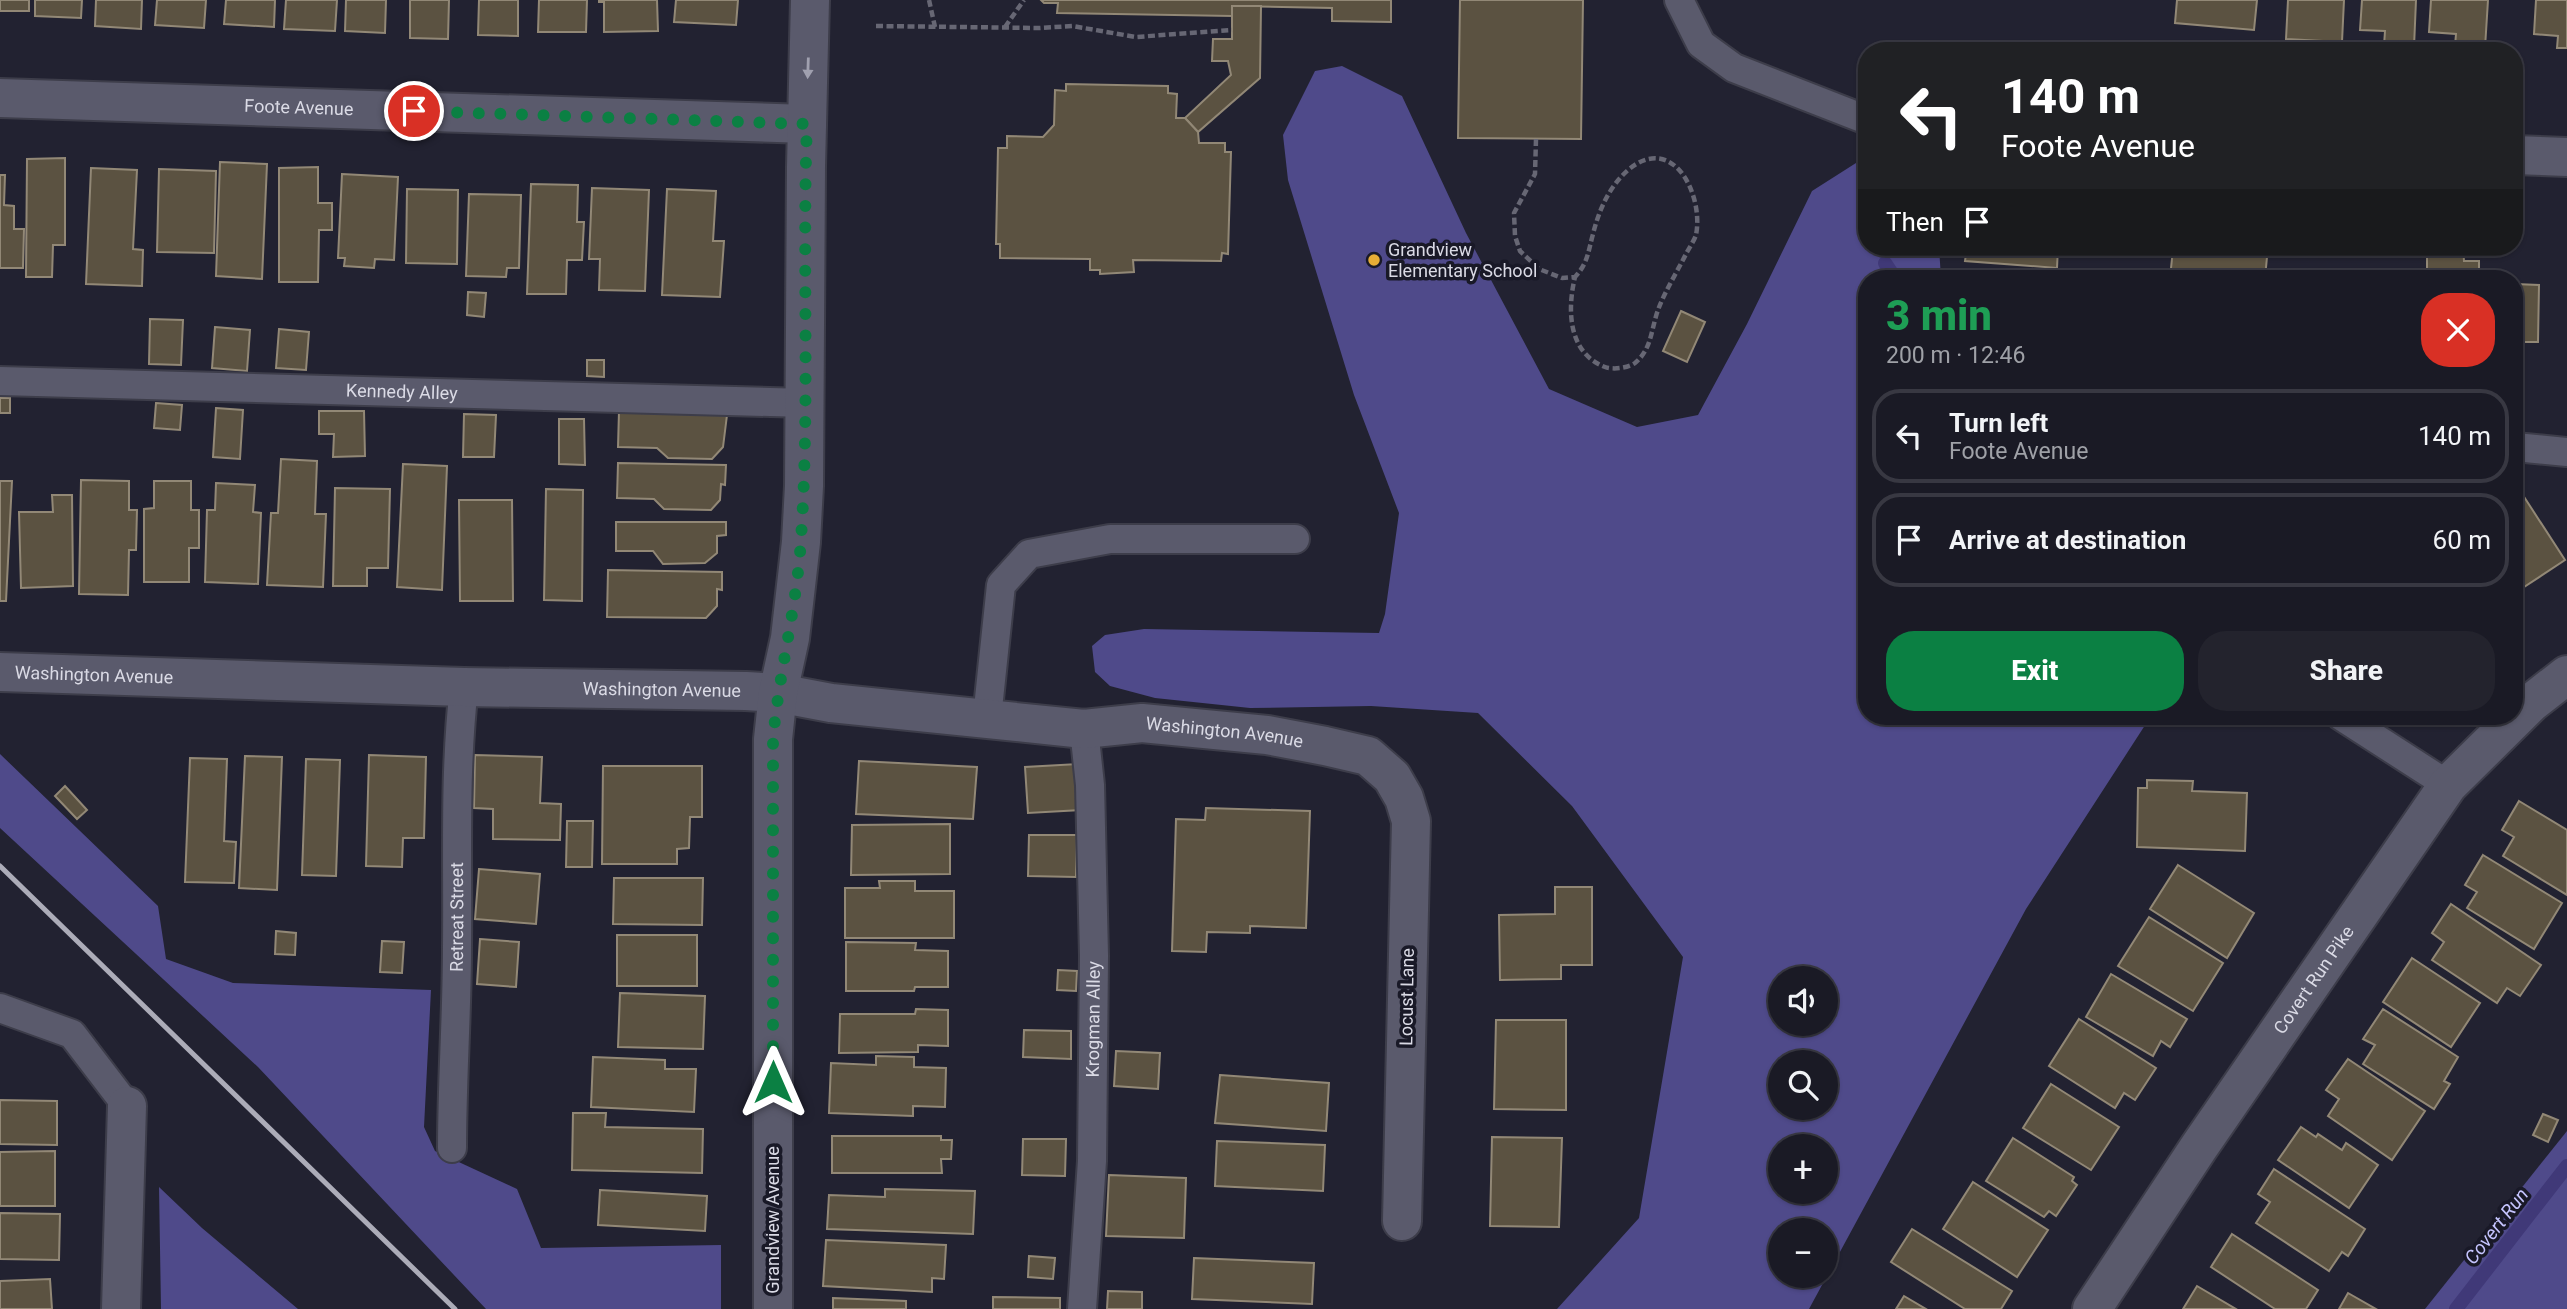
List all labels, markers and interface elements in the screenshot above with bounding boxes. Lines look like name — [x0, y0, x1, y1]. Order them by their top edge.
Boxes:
one-way arrow — [802, 57, 813, 79]
text: 140 m — [2001, 68, 2140, 125]
icon: left — [1886, 70, 1977, 161]
pin — [384, 81, 444, 141]
icon: arrive — [395, 92, 433, 130]
street label: Foote Avenue — [244, 95, 354, 119]
text: Foote Avenue — [2001, 127, 2195, 165]
icon: arrive — [1958, 203, 1996, 241]
text: Then — [1886, 207, 1944, 237]
place label: Grandview Elementary School — [1388, 239, 1537, 281]
marker: Grandview Elementary School — [1366, 252, 1382, 268]
text: 3 min — [1886, 291, 1992, 340]
button: close — [2421, 293, 2495, 367]
text: 200 m · 12:46 — [1886, 342, 2025, 369]
street label: Kennedy Alley — [346, 379, 458, 404]
text: Turn left — [1949, 408, 2048, 438]
icon: left — [1890, 417, 1928, 455]
text: 140 m — [2418, 421, 2491, 451]
text: Foote Avenue — [1949, 438, 2088, 465]
icon: arrive — [1890, 521, 1928, 559]
text: Arrive at destination — [1949, 525, 2186, 555]
text: 60 m — [2433, 525, 2491, 555]
button: Exit — [1886, 631, 2184, 711]
button: Share — [2198, 631, 2495, 711]
street label: Washington Avenue — [14, 661, 173, 688]
street label: Washington Avenue — [582, 678, 741, 701]
street label: Washington Avenue — [1145, 712, 1305, 752]
street label: Retreat Street — [446, 862, 467, 972]
street label: Covert Run Pike — [2269, 921, 2358, 1038]
street label: Locust Lane — [1395, 948, 1418, 1046]
street label: Krogman Alley — [1082, 961, 1104, 1078]
map controls — [1768, 966, 1838, 1288]
button: sound — [1768, 966, 1838, 1036]
position arrow — [736, 1045, 810, 1119]
button: search — [1768, 1050, 1838, 1120]
button: + — [1768, 1134, 1838, 1204]
street label: Grandview Avenue — [762, 1146, 783, 1294]
water label: Covert Run — [2460, 1184, 2533, 1269]
button: − — [1768, 1218, 1838, 1288]

